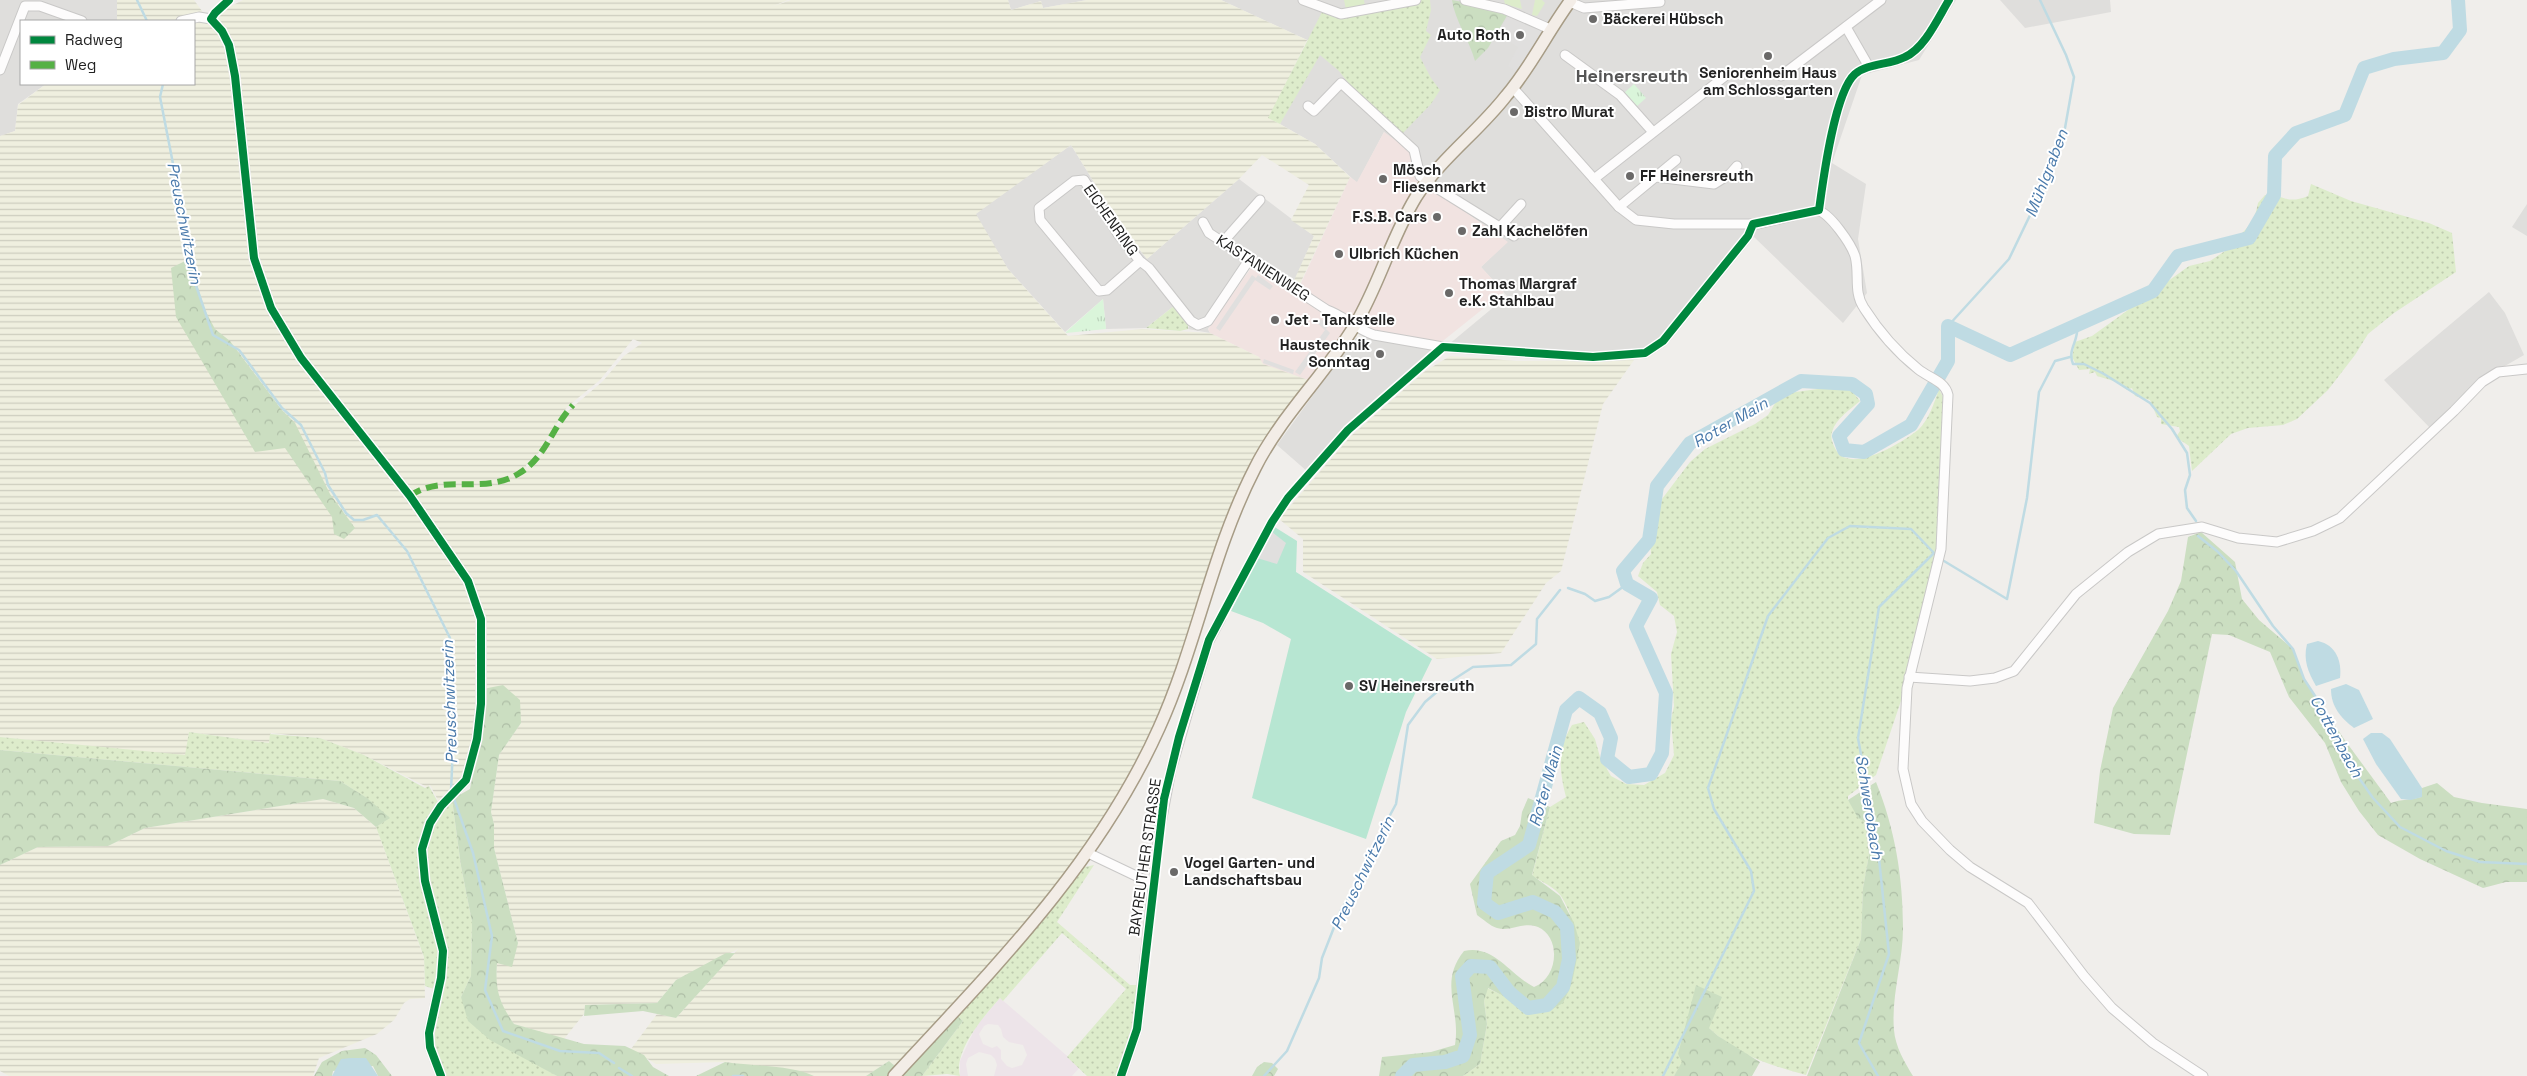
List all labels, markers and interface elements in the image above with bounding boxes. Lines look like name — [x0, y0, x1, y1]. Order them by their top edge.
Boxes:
place label: Bäckerei Hübsch — [1603, 9, 1724, 28]
marker: Bäckerei Hübsch — [1587, 13, 1599, 25]
legend — [20, 20, 195, 85]
place label: Auto Roth — [1437, 25, 1510, 44]
marker: Auto Roth — [1514, 29, 1526, 41]
text: Radweg — [65, 30, 123, 49]
marker: Seniorenheim Haus am Schlossgarten — [1762, 50, 1774, 62]
text: Weg — [65, 55, 96, 74]
place label: Seniorenheim Haus am Schlossgarten — [1699, 63, 1837, 99]
district label: Heinersreuth — [1576, 64, 1688, 87]
place label: Bistro Murat — [1524, 102, 1615, 121]
marker: Bistro Murat — [1508, 106, 1520, 118]
water label: Mühlgraben — [2020, 125, 2073, 220]
water label: Preuschwitzerin — [162, 160, 207, 287]
place label: Mösch Fliesenmarkt — [1393, 160, 1486, 196]
place label: FF Heinersreuth — [1640, 166, 1753, 185]
marker: FF Heinersreuth — [1624, 170, 1636, 182]
marker: Mösch Fliesenmarkt — [1377, 173, 1389, 185]
street label: EICHENRING — [1080, 180, 1143, 259]
place label: F.S.B. Cars — [1352, 207, 1427, 226]
marker: F.S.B. Cars — [1431, 211, 1443, 223]
place label: Zahl Kachelöfen — [1472, 221, 1588, 240]
marker: Zahl Kachelöfen — [1456, 225, 1468, 237]
street label: KASTANIENWEG — [1213, 230, 1314, 305]
place label: Ulbrich Küchen — [1349, 244, 1459, 263]
marker: Ulbrich Küchen — [1333, 248, 1345, 260]
place label: Thomas Margraf e.K. Stahlbau — [1459, 274, 1577, 310]
marker: Thomas Margraf e.K. Stahlbau — [1443, 287, 1455, 299]
place label: Jet - Tankstelle — [1285, 310, 1395, 329]
marker: Jet - Tankstelle — [1269, 314, 1281, 326]
place label: Haustechnik Sonntag — [1280, 335, 1371, 371]
marker: Haustechnik Sonntag — [1374, 348, 1386, 360]
water label: Roter Main — [1689, 392, 1773, 452]
water label: Preuschwitzerin — [437, 639, 462, 764]
place label: SV Heinersreuth — [1359, 676, 1475, 695]
marker: SV Heinersreuth — [1343, 680, 1355, 692]
water label: Cottenbach — [2305, 692, 2368, 782]
water label: Roter Main — [1524, 742, 1567, 829]
water label: Schwerobach — [1851, 753, 1888, 862]
street label: BAYREUTHER STRASSE — [1124, 777, 1165, 937]
water label: Preuschwitzerin — [1326, 812, 1400, 933]
place label: Vogel Garten- und Landschaftsbau — [1184, 853, 1315, 889]
marker: Vogel Garten- und Landschaftsbau — [1168, 866, 1180, 878]

